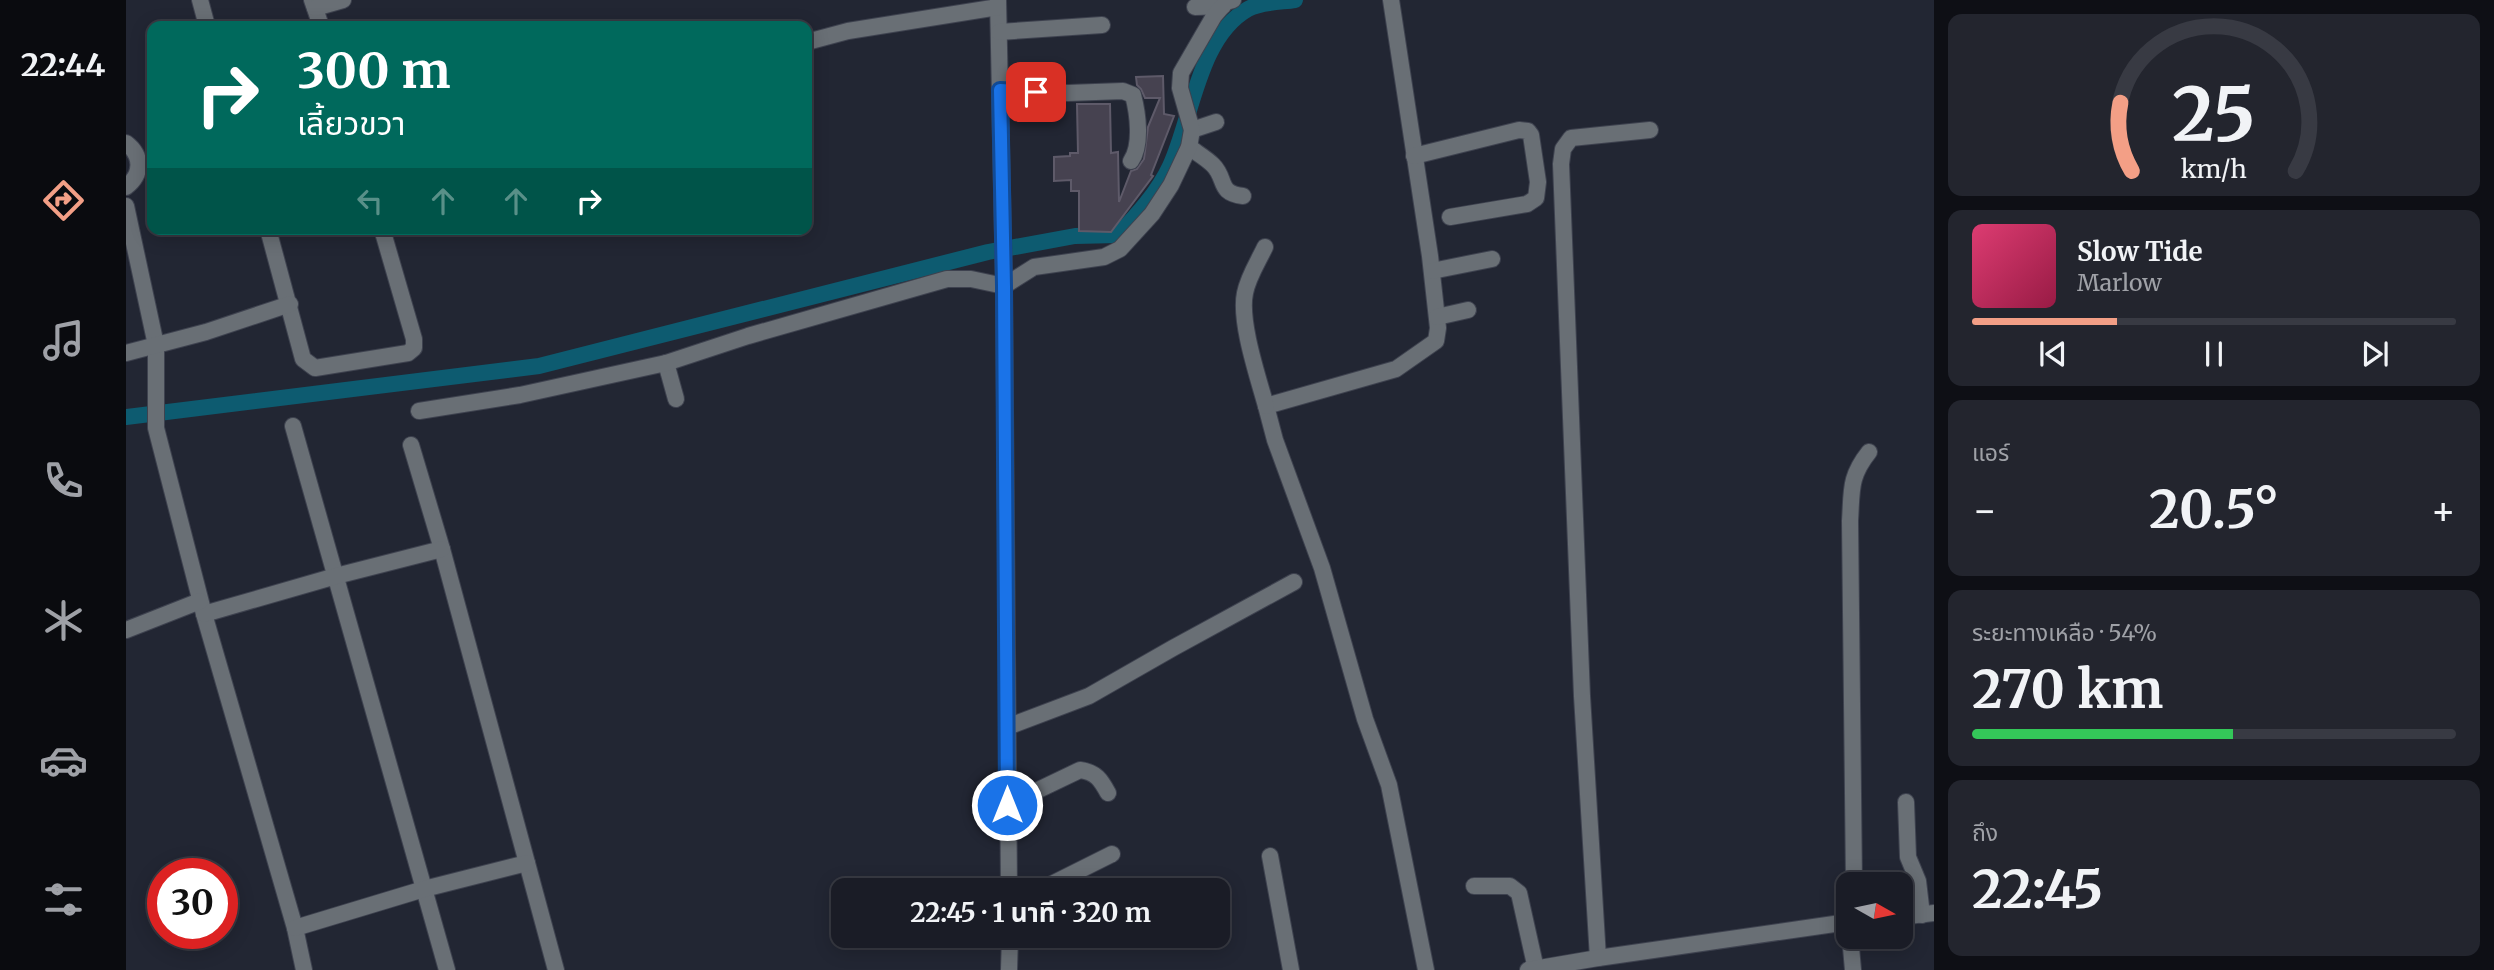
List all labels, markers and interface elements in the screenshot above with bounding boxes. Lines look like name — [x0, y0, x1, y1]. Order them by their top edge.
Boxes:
text: 300 m — [297, 40, 451, 101]
text: 22:44 — [21, 45, 105, 85]
icon: right — [182, 49, 273, 140]
pin — [1006, 62, 1066, 122]
text: 25 — [2172, 69, 2256, 161]
icon: arrive — [1017, 73, 1055, 111]
text: เลี้ยวขวา — [297, 104, 405, 144]
text: km/h — [2181, 153, 2247, 185]
icon: directions — [39, 176, 88, 225]
icon: left — [351, 182, 389, 220]
icon: ahead — [424, 182, 462, 220]
icon: ahead — [497, 182, 535, 220]
icon: right — [570, 182, 608, 220]
text: Slow Tide — [2077, 235, 2203, 268]
text: Marlow — [2077, 268, 2162, 297]
icon: music — [39, 316, 88, 365]
icon: previous — [2034, 335, 2072, 373]
icon: pause — [2195, 335, 2233, 373]
icon: next — [2356, 335, 2394, 373]
text: แอร์ — [1972, 438, 2009, 467]
icon: phone — [39, 456, 88, 505]
text: 20.5° — [2149, 477, 2279, 542]
text: − — [1972, 487, 1997, 534]
text: + — [2431, 487, 2456, 534]
icon: climate — [39, 596, 88, 645]
text: ระยะทางเหลือ · 54% — [1972, 618, 2157, 647]
text: 270 km — [1972, 657, 2163, 722]
icon: car — [39, 736, 88, 785]
position arrow — [970, 768, 1044, 842]
text: ถึง — [1972, 818, 1998, 847]
text: 22:45 — [1972, 857, 2103, 922]
speed limit sign: 30 — [147, 858, 238, 949]
north arrow — [1836, 872, 1913, 948]
map controls — [1836, 872, 1913, 949]
icon: filters — [39, 875, 88, 924]
text: 22:45 · 1 นาที · 320 m — [910, 896, 1151, 929]

